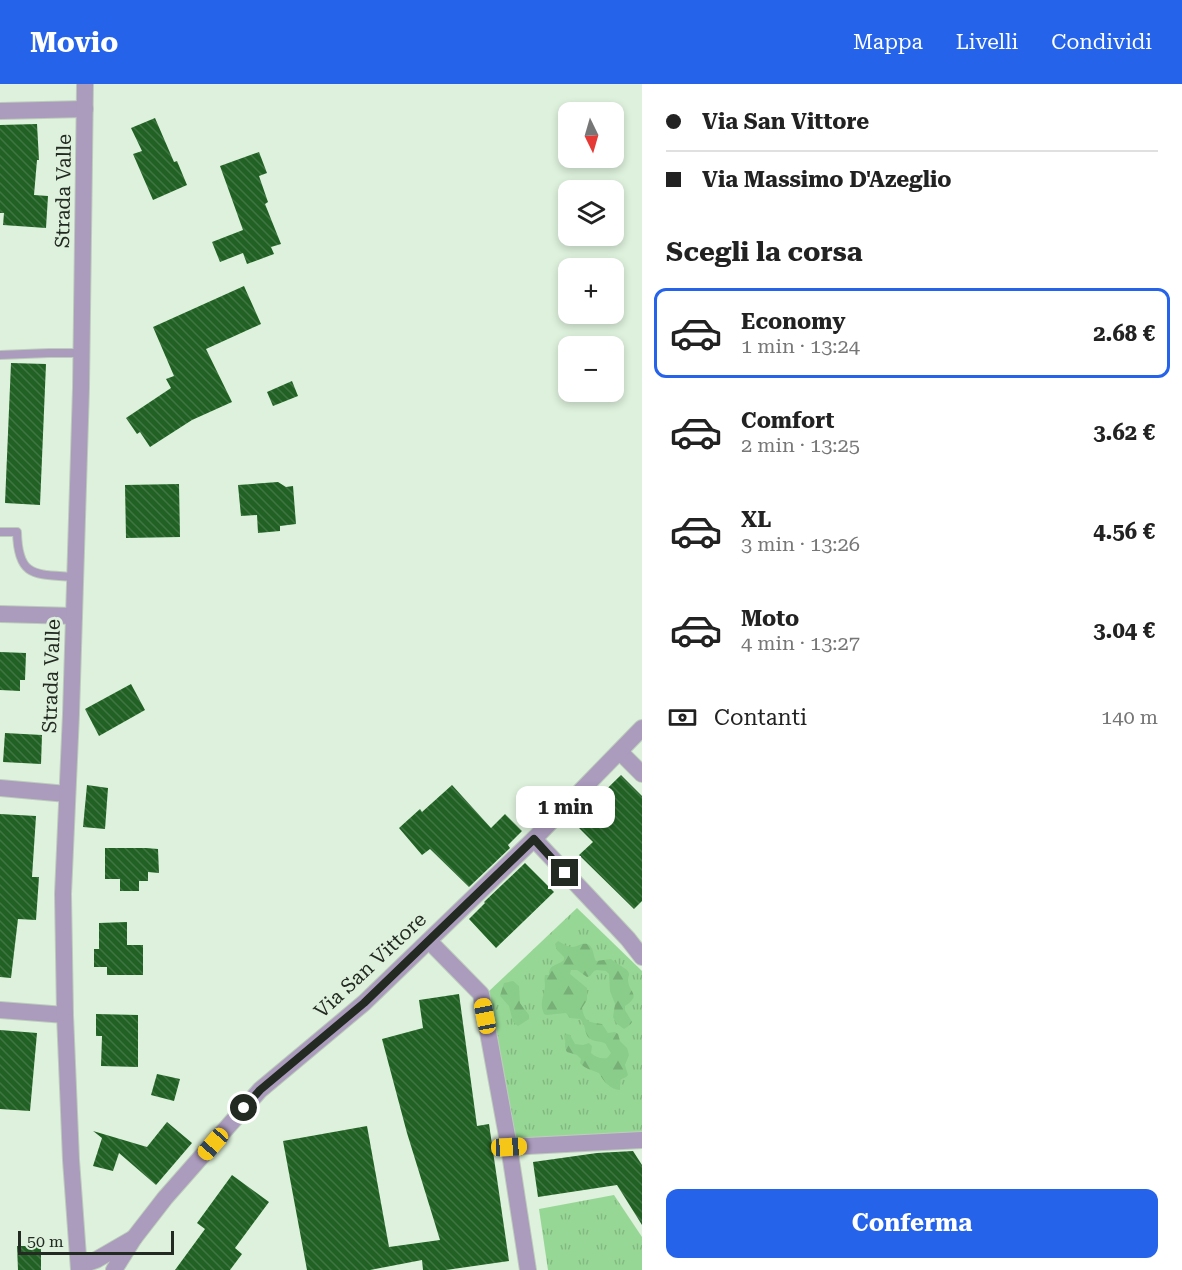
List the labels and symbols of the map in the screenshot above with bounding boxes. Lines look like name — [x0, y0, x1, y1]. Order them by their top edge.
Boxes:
north arrow — [558, 102, 624, 168]
street label: Strada Valle — [50, 134, 76, 248]
street label: Strada Valle — [37, 619, 65, 733]
callout: 1 min — [516, 786, 614, 828]
route end — [551, 859, 578, 886]
street label: Via San Vittore — [309, 907, 431, 1023]
car — [473, 997, 497, 1035]
route start — [230, 1094, 257, 1121]
car — [194, 1125, 232, 1163]
car — [491, 1137, 527, 1157]
scale bar — [18, 1228, 174, 1256]

